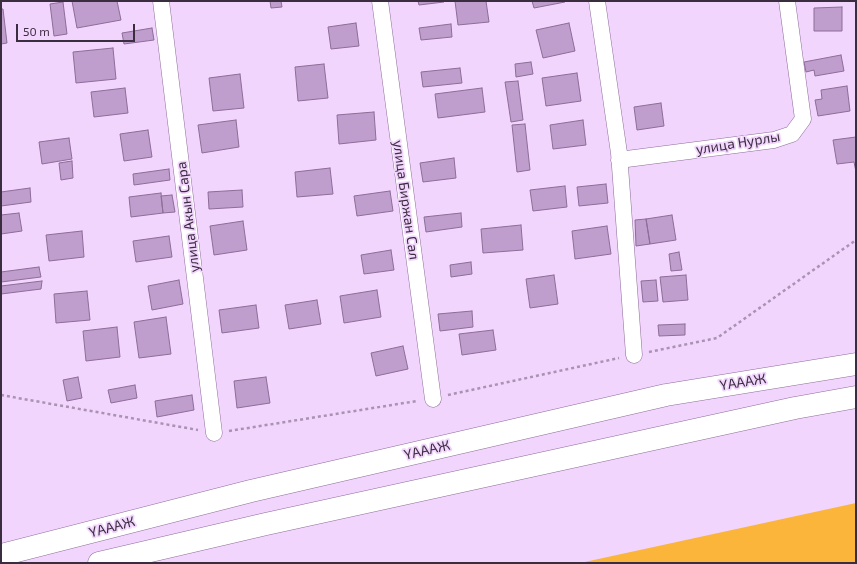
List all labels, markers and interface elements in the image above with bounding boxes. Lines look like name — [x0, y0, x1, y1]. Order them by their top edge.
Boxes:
scale bar — [18, 16, 137, 42]
text: 50 m — [23, 24, 50, 38]
street label: улица Нурлы — [695, 128, 781, 158]
street label: улица Биржан Сал — [389, 139, 423, 261]
street label: улица Акын Сара — [173, 161, 203, 273]
street label: ҮАААЖ — [719, 370, 767, 394]
street label: ҮАААЖ — [402, 437, 452, 463]
street label: ҮАААЖ — [87, 513, 137, 541]

